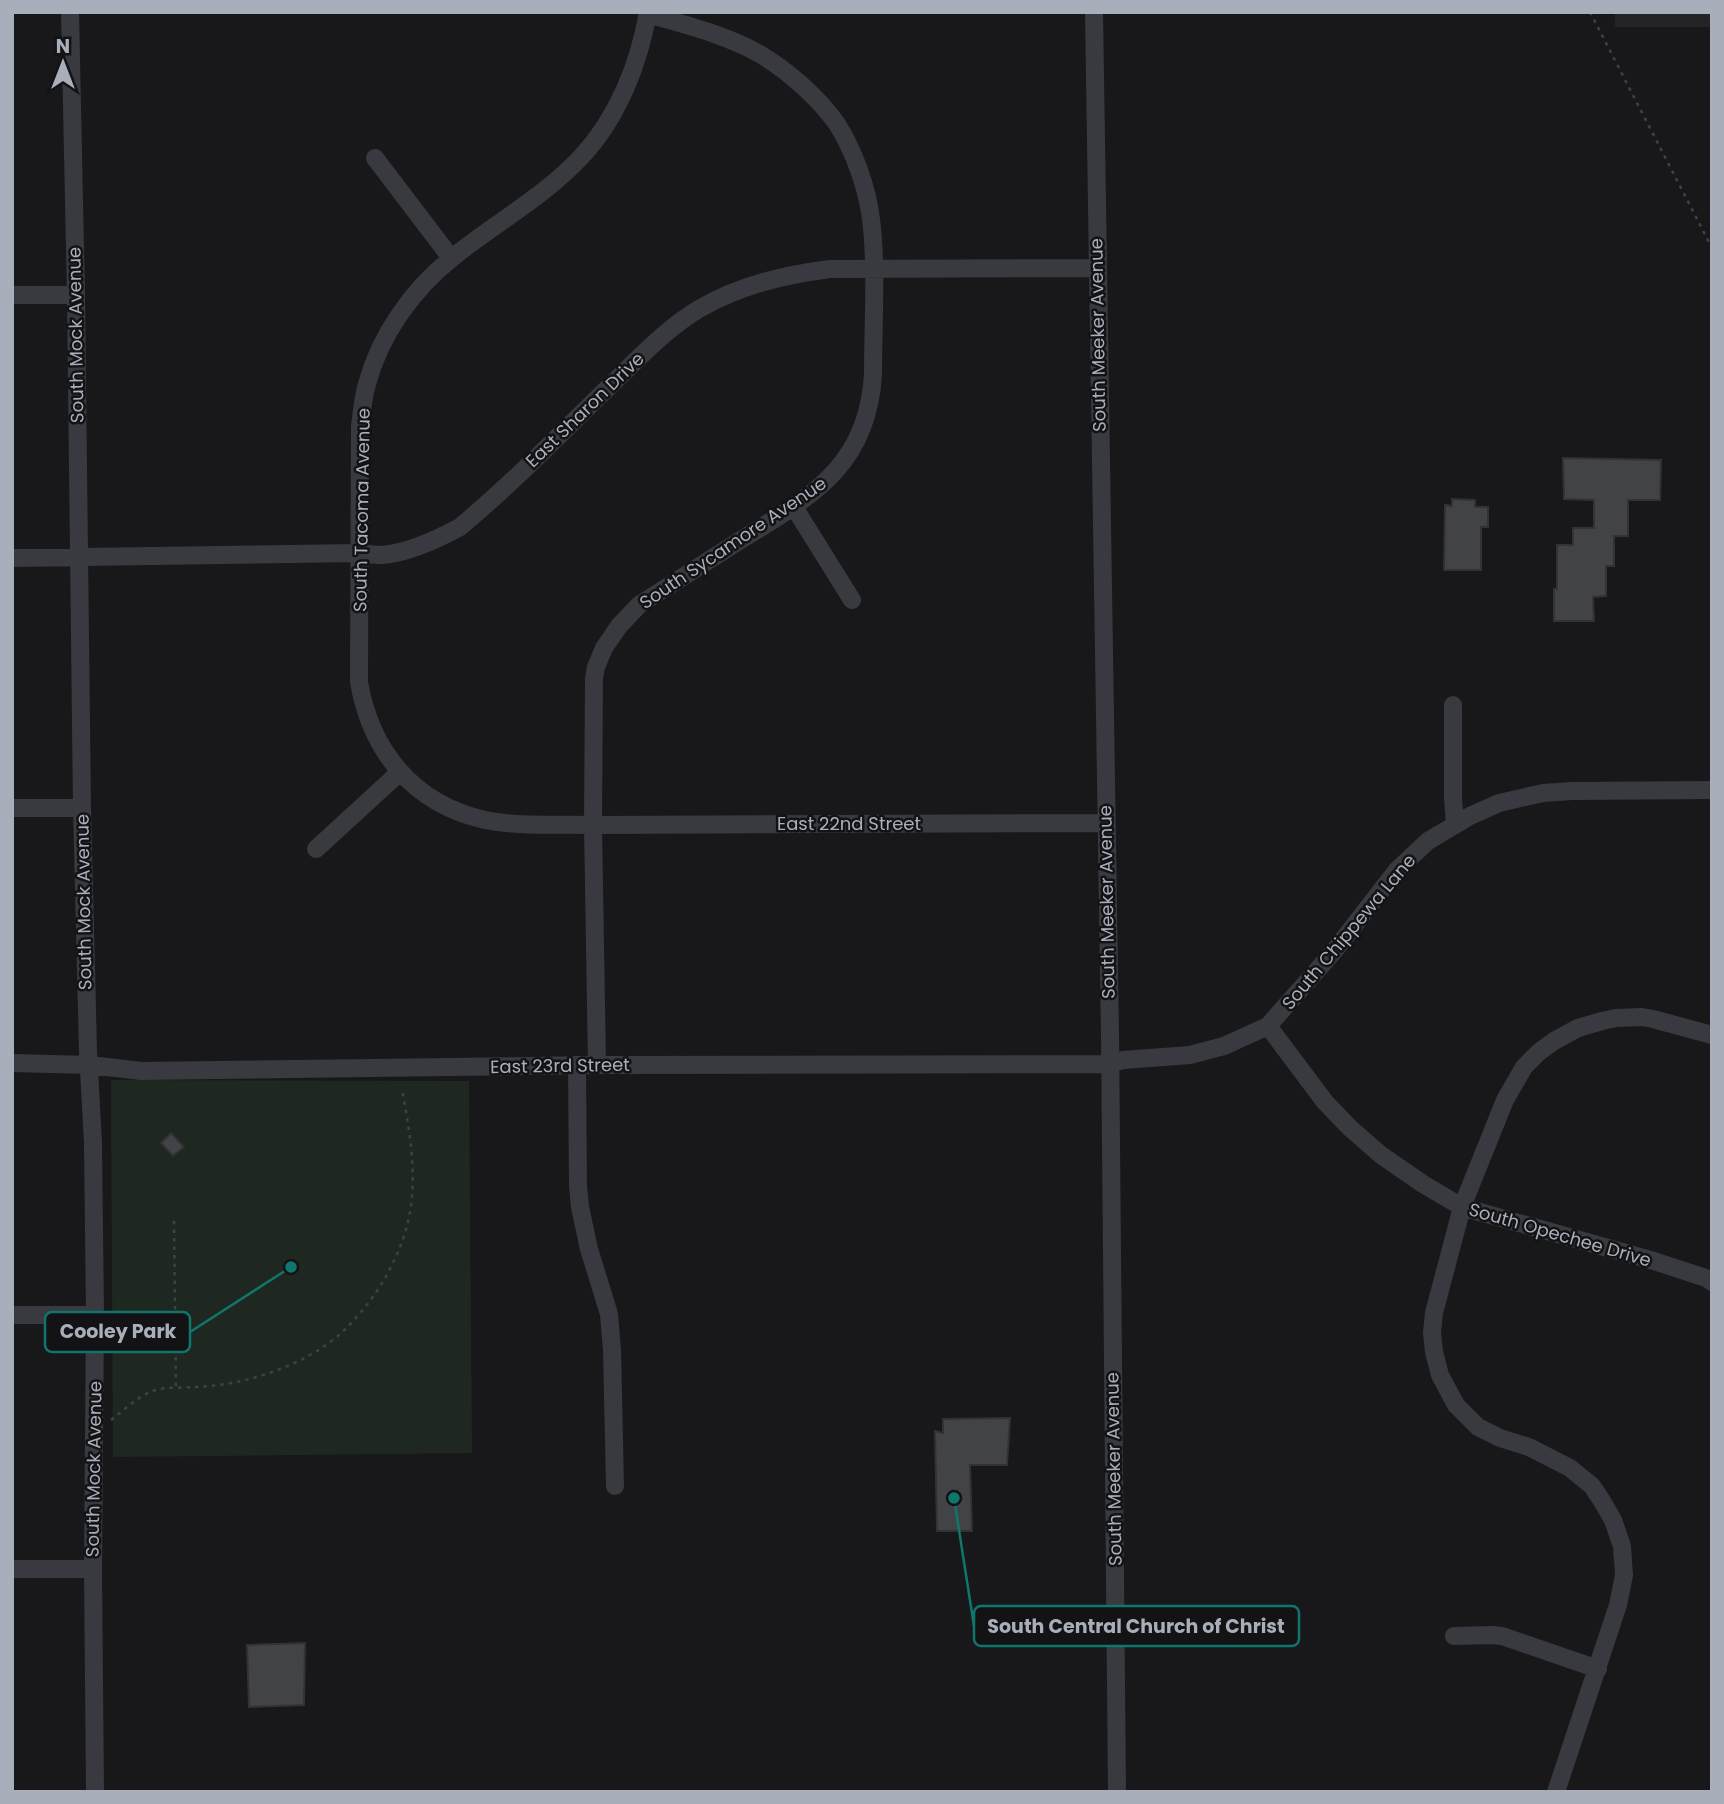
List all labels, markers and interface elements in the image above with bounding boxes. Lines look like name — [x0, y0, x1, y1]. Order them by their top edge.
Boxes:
north arrow — [28, 28, 98, 98]
text: N — [56, 33, 70, 60]
street label: South Meeker Avenue — [1083, 238, 1112, 432]
street label: South Mock Avenue — [61, 247, 90, 423]
street label: East Sharon Drive — [520, 346, 649, 473]
street label: South Tacoma Avenue — [347, 408, 376, 612]
street label: South Sycamore Avenue — [634, 471, 831, 615]
street label: South Meeker Avenue — [1092, 805, 1121, 999]
street label: East 22nd Street — [777, 811, 921, 836]
street label: South Mock Avenue — [69, 814, 98, 990]
street label: South Chippewa Lane — [1276, 848, 1421, 1015]
street label: East 23rd Street — [490, 1052, 630, 1079]
street label: South Opechee Drive — [1466, 1197, 1654, 1273]
callout: Cooley Park — [45, 1312, 190, 1352]
text: Cooley Park — [60, 1318, 177, 1345]
street label: South Meeker Avenue — [1099, 1372, 1128, 1566]
street label: South Mock Avenue — [79, 1381, 108, 1557]
callout: South Central Church of Christ — [974, 1606, 1299, 1646]
text: South Central Church of Christ — [987, 1613, 1285, 1640]

